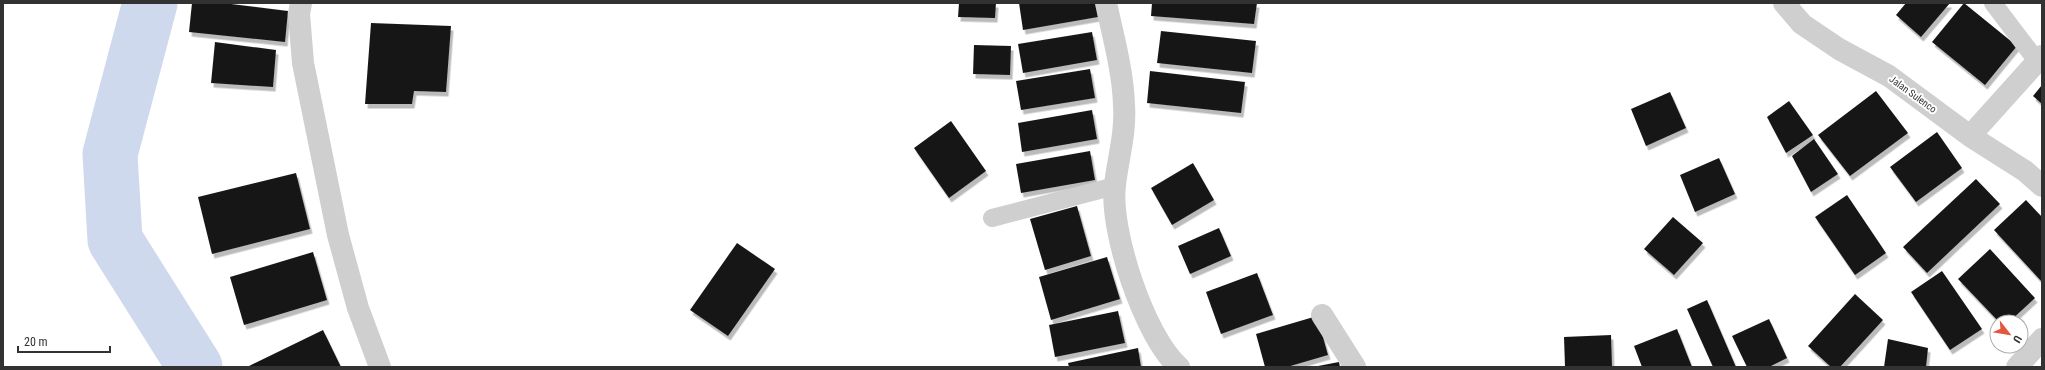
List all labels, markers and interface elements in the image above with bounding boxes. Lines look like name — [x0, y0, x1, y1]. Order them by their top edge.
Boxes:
street label: Jalan Sulenco — [1887, 73, 1939, 115]
north arrow — [1989, 314, 2029, 354]
scale bar — [18, 328, 110, 354]
text: U — [2010, 333, 2024, 345]
text: 20 m — [24, 335, 48, 349]

